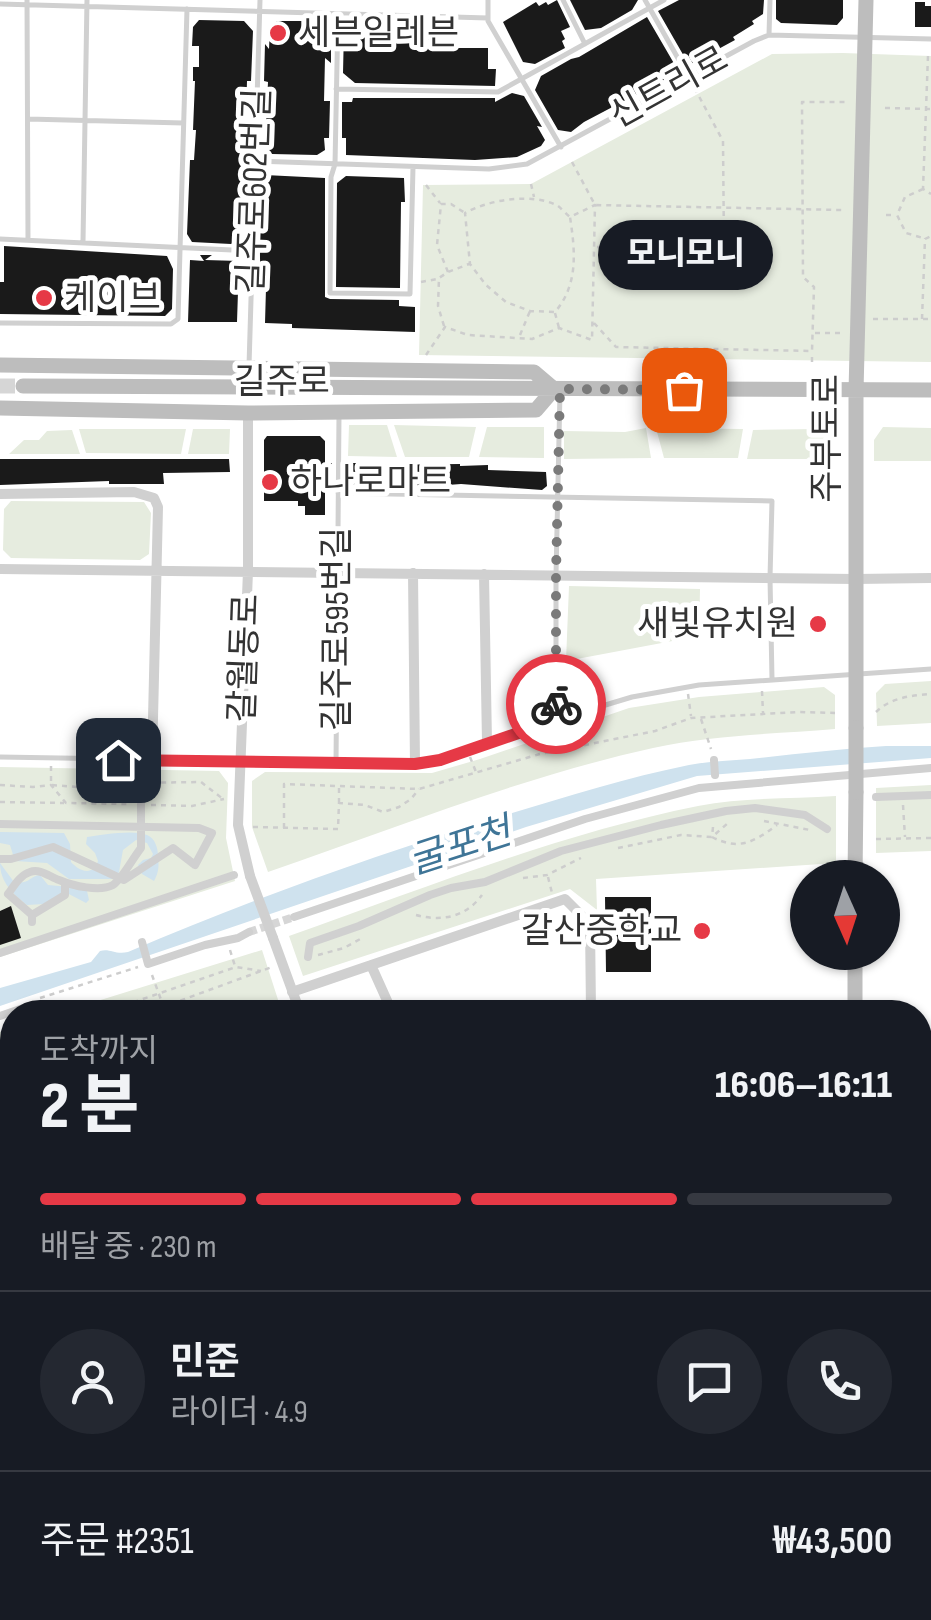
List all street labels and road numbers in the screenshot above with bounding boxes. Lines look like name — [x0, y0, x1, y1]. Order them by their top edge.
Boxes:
street label: 신트리로 — [602, 38, 736, 138]
street label: 길주로602번길 — [230, 87, 280, 295]
street label: 길주로 — [234, 361, 330, 404]
street label: 주부토로 — [806, 374, 849, 502]
street label: 길주로595번길 — [316, 527, 359, 731]
street label: 갈월동로 — [221, 593, 269, 723]

